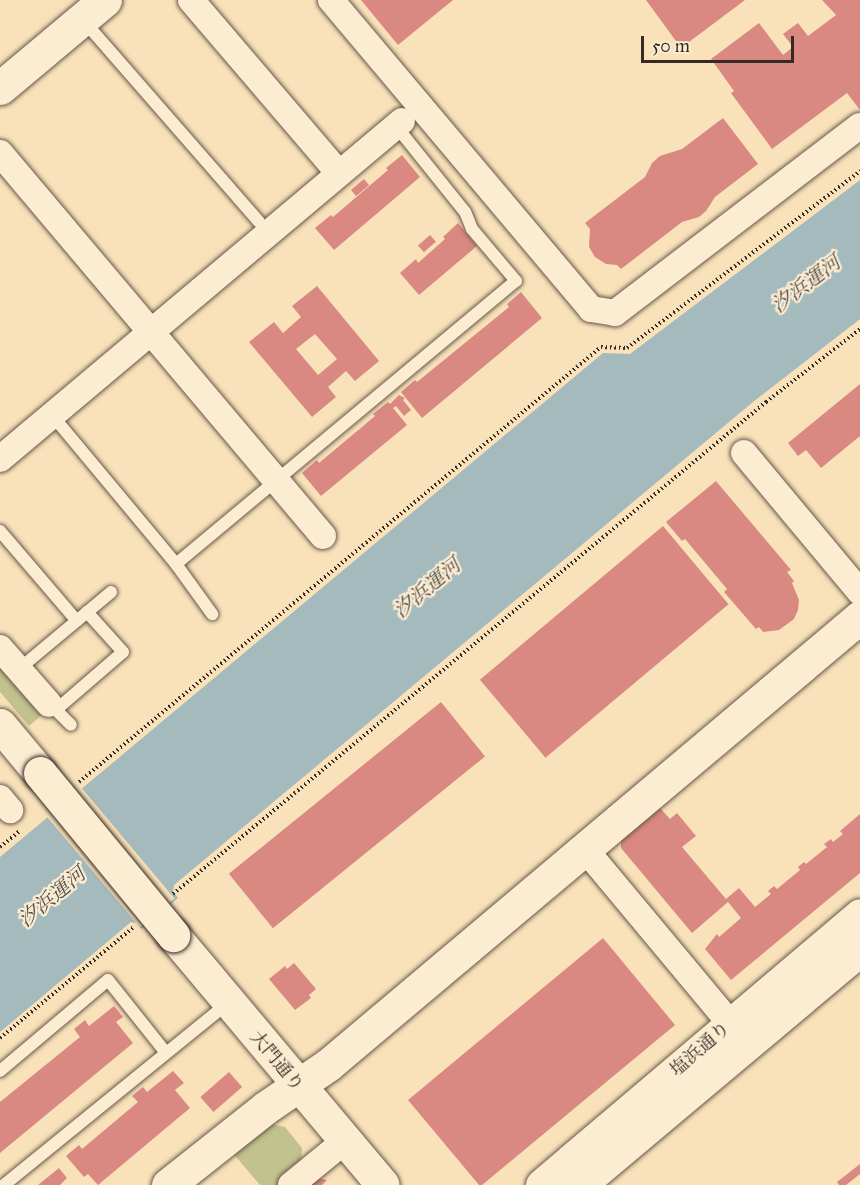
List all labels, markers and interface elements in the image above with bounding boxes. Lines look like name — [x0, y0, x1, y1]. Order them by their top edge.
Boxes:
scale bar — [644, 24, 797, 62]
text: 50 m — [652, 35, 690, 57]
water label: 汐浜運河 — [767, 250, 845, 318]
water label: 汐浜運河 — [389, 553, 465, 623]
water label: 汐浜運河 — [14, 862, 90, 932]
street label: 塩浜通り — [666, 1017, 734, 1081]
street label: 大門通り — [246, 1026, 308, 1096]

